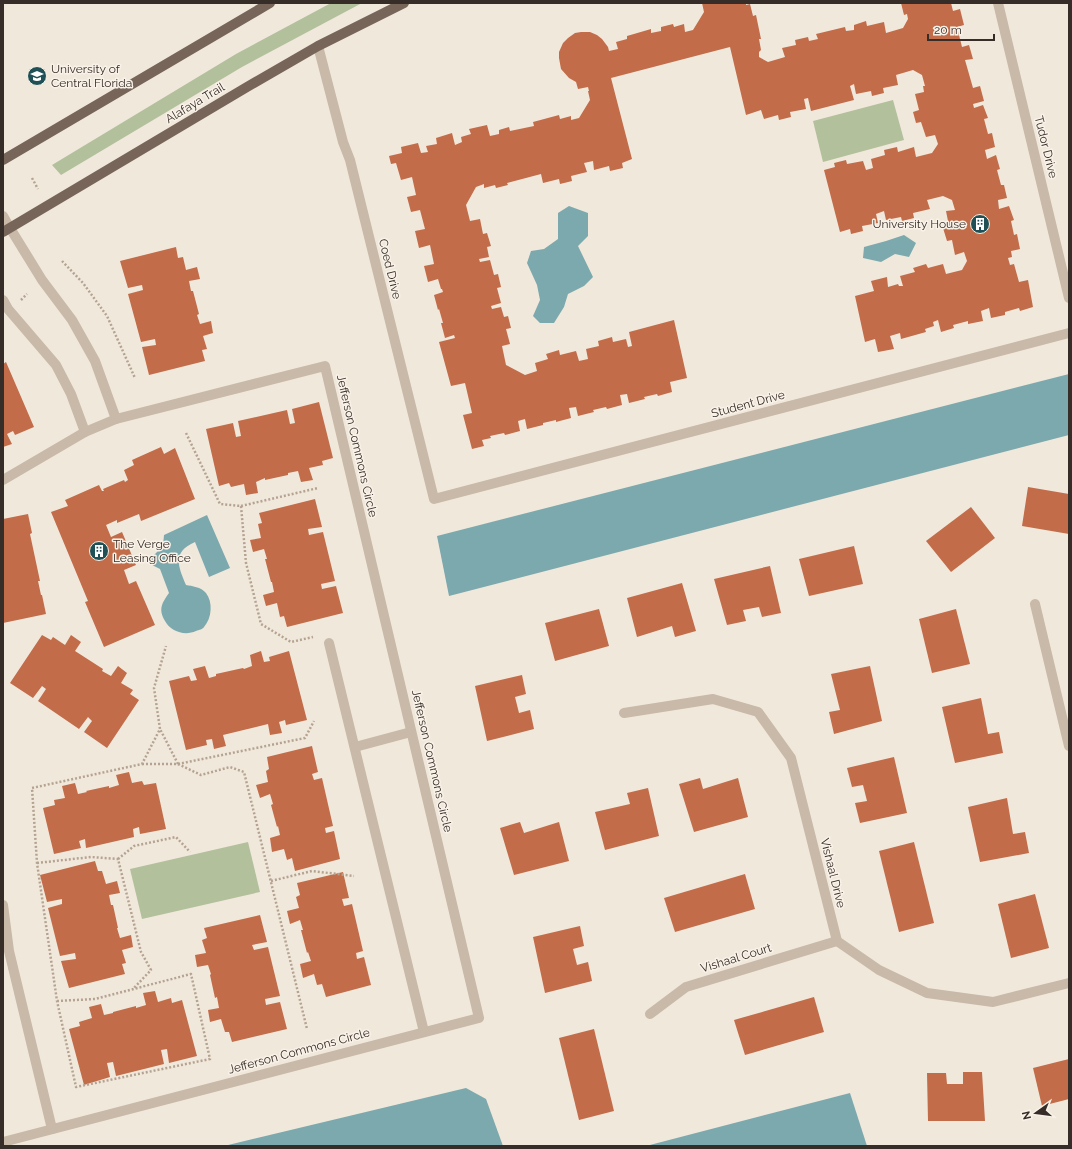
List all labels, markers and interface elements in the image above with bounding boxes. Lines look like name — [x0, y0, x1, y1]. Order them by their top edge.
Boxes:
scale bar — [928, 16, 994, 42]
text: 20 m — [934, 23, 962, 37]
place label: University of Central Florida — [51, 62, 132, 90]
school or university icon: University of Central Florida — [26, 65, 48, 87]
street label: Alafaya Trail — [163, 79, 228, 126]
street label: Tudor Drive — [1032, 114, 1060, 180]
building icon: University House — [969, 213, 991, 235]
place label: University House — [872, 217, 966, 231]
street label: Coed Drive — [376, 237, 404, 301]
street label: Jefferson Commons Circle — [334, 373, 380, 519]
street label: Student Drive — [710, 387, 786, 421]
place label: The Verge Leasing Office — [113, 537, 191, 565]
building icon: The Verge Leasing Office — [88, 540, 110, 562]
street label: Jefferson Commons Circle — [409, 688, 455, 834]
street label: Vishaal Drive — [818, 837, 848, 909]
street label: Vishaal Court — [699, 941, 773, 975]
street label: Jefferson Commons Circle — [227, 1025, 371, 1077]
north arrow — [1016, 1093, 1056, 1133]
text: N — [1019, 1110, 1034, 1121]

